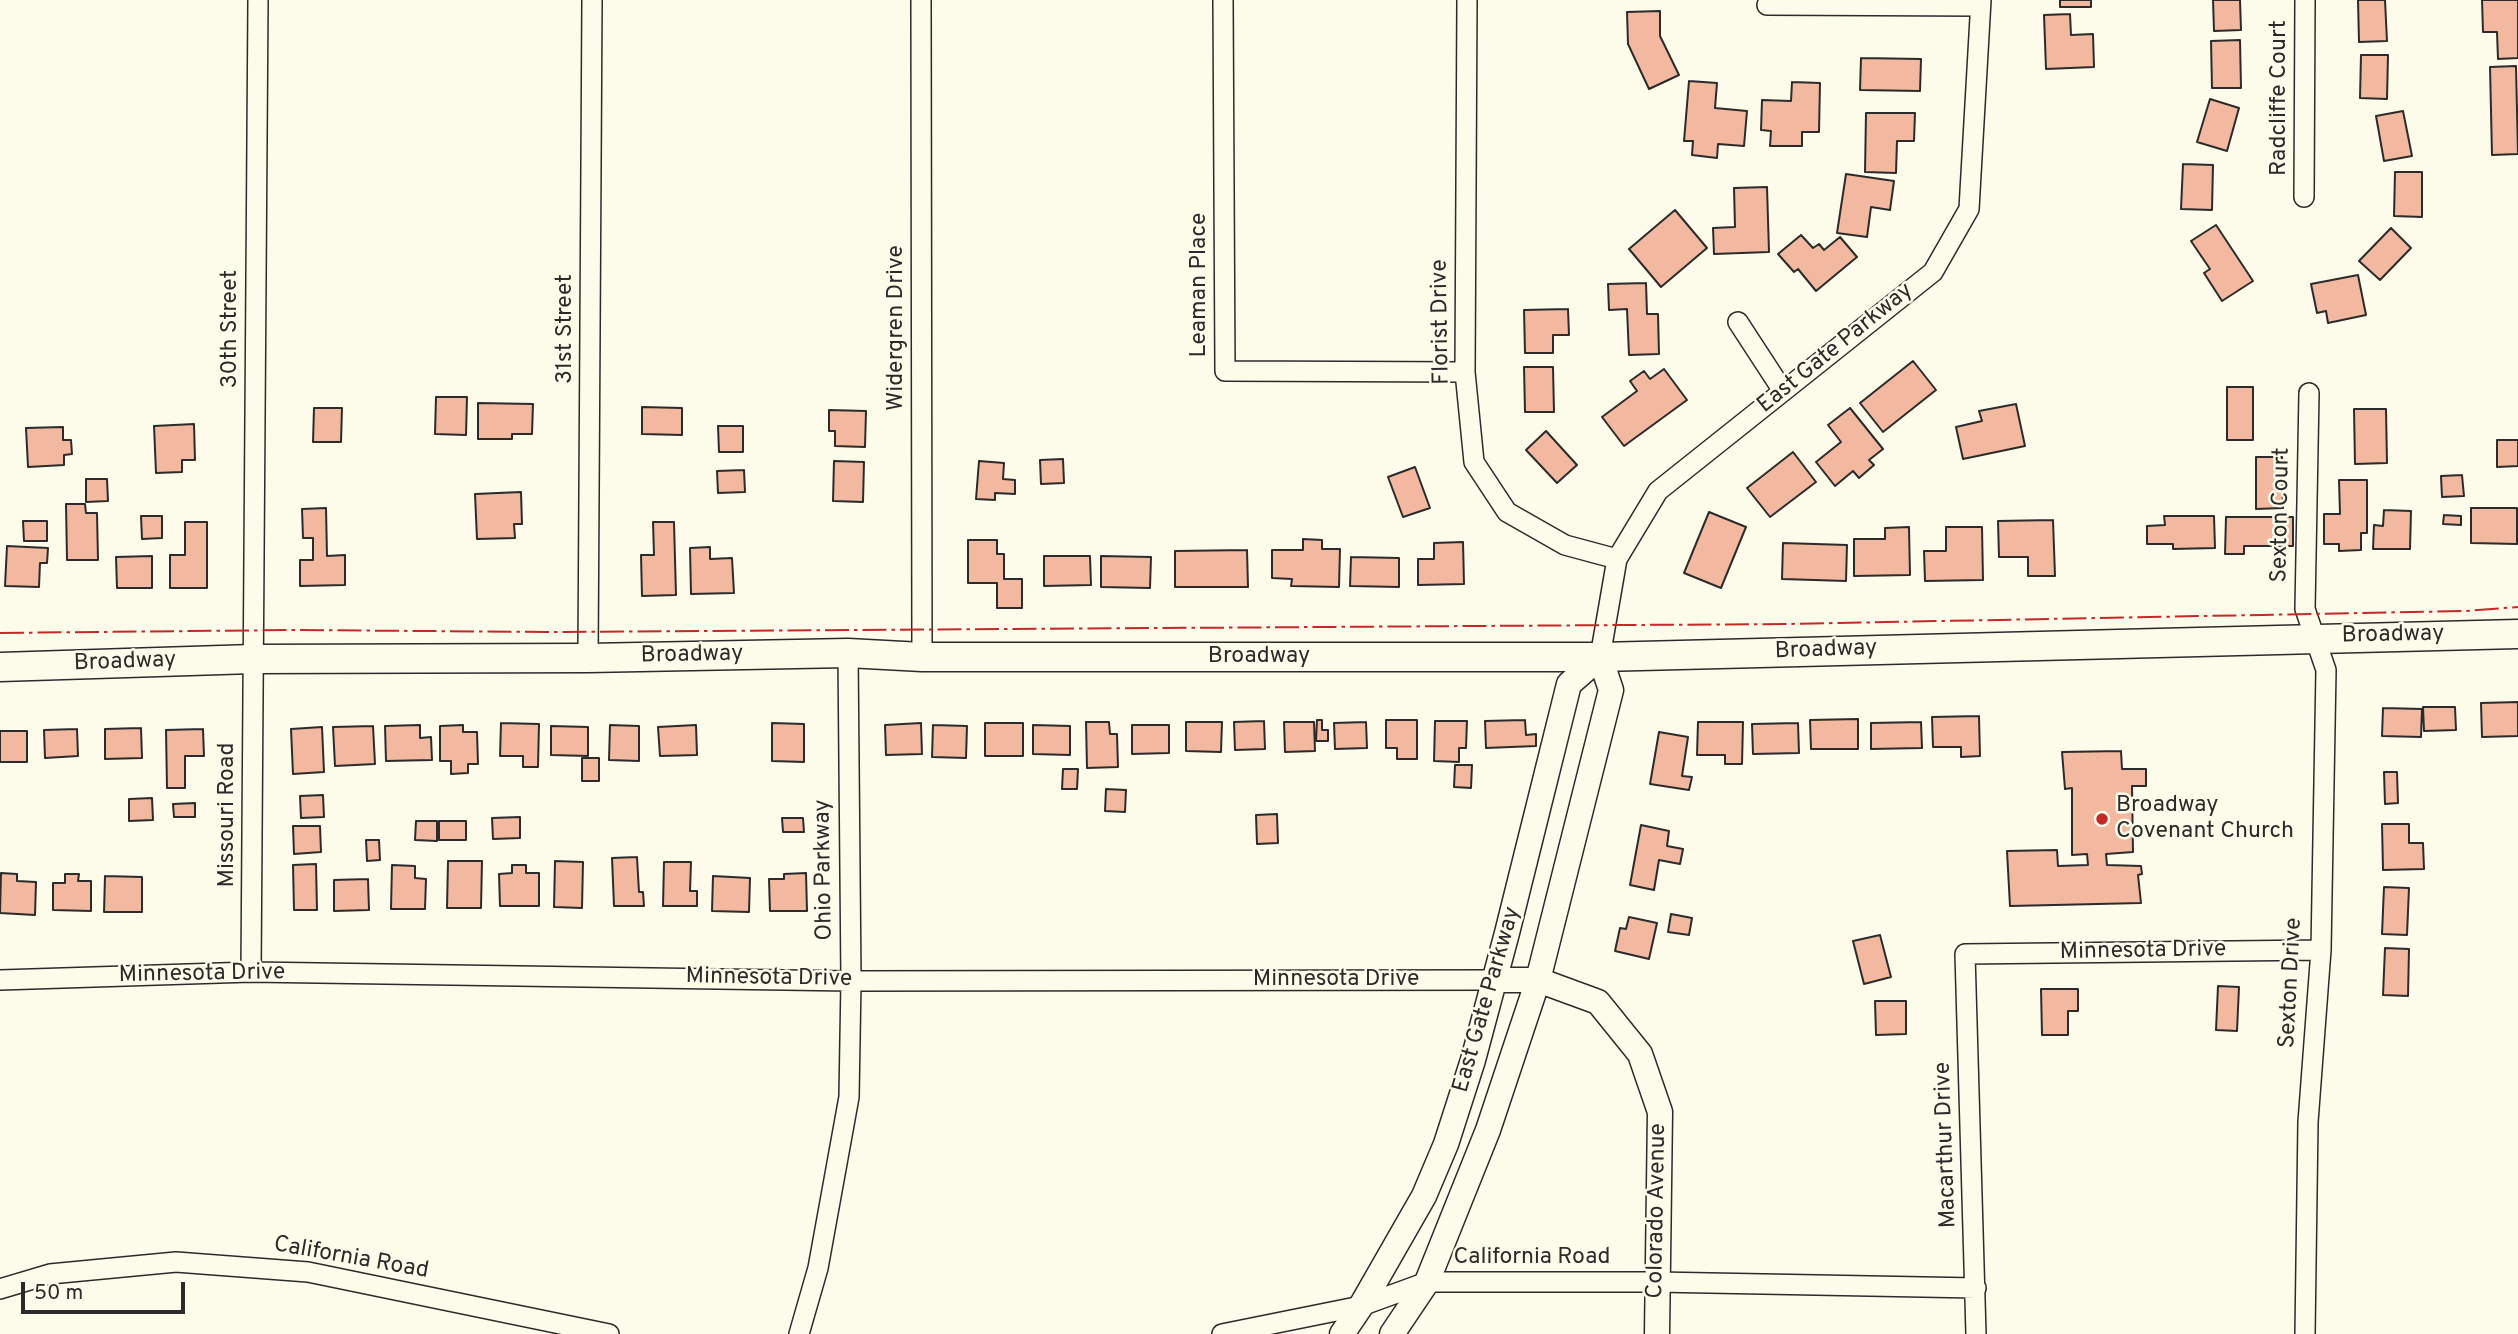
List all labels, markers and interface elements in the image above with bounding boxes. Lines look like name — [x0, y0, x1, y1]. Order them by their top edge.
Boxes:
street label: Radcliffe Court — [2266, 20, 2294, 176]
street label: Leaman Place — [1186, 213, 1214, 357]
street label: Widergren Drive — [883, 245, 911, 411]
street label: Florist Drive — [1427, 259, 1457, 385]
street label: 30th Street — [217, 270, 245, 388]
street label: 31st Street — [552, 274, 580, 384]
street label: East Gate Parkway — [1753, 278, 1919, 420]
street label: Sexton Court — [2267, 447, 2297, 583]
street label: Broadway — [2342, 621, 2444, 651]
street label: Broadway — [1774, 635, 1878, 667]
street label: Broadway — [641, 641, 743, 671]
street label: Broadway — [1208, 643, 1310, 671]
street label: Broadway — [73, 647, 177, 679]
street label: Missouri Road — [214, 743, 242, 887]
place label: Broadway Covenant Church — [2116, 792, 2294, 846]
street label: Ohio Parkway — [810, 799, 840, 941]
marker: Broadway Covenant Church — [2094, 811, 2110, 827]
street label: East Gate Parkway — [1448, 904, 1528, 1096]
street label: Sexton Drive — [2275, 917, 2309, 1049]
street label: Minnesota Drive — [2059, 937, 2227, 967]
street label: Minnesota Drive — [118, 960, 286, 990]
street label: Minnesota Drive — [685, 964, 853, 994]
street label: Minnesota Drive — [1253, 966, 1419, 994]
street label: Macarthur Drive — [1930, 1061, 1964, 1229]
street label: Colorado Avenue — [1643, 1123, 1673, 1299]
street label: California Road — [271, 1232, 431, 1286]
street label: California Road — [1453, 1244, 1611, 1272]
scale bar — [24, 1268, 189, 1312]
text: 50 m — [34, 1280, 83, 1307]

